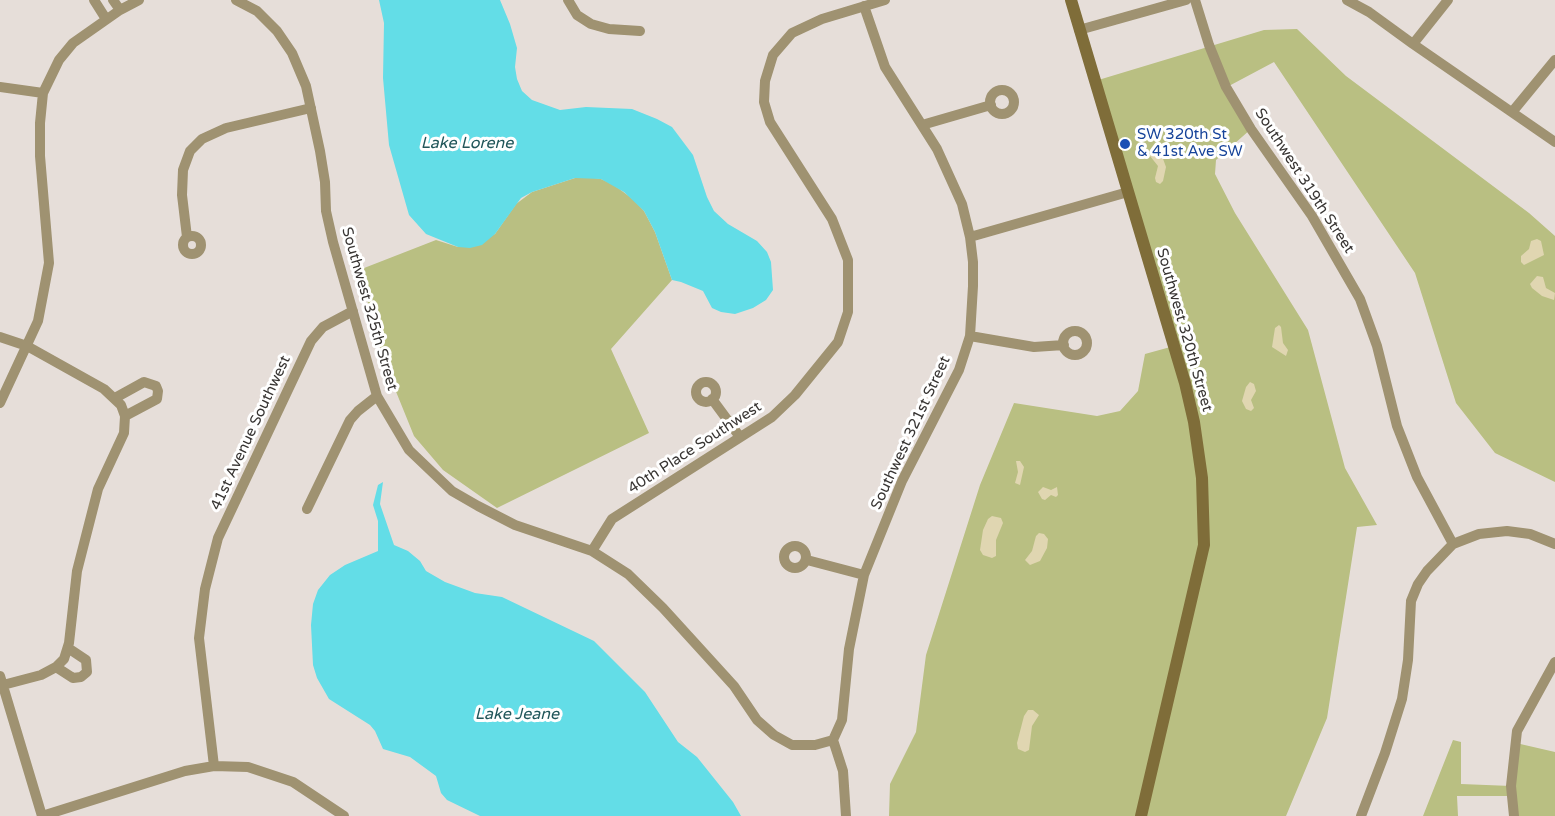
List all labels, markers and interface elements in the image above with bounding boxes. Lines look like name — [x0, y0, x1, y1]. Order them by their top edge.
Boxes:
street label: Southwest 319th Street — [1250, 105, 1358, 257]
place label: SW 320th St & 41st Ave SW — [1137, 126, 1243, 161]
water label: Lake Lorene — [421, 134, 513, 154]
marker: SW 320th St & 41st Ave SW — [1118, 137, 1132, 151]
street label: Southwest 325th Street — [337, 225, 401, 393]
street label: Southwest 320th Street — [1152, 246, 1216, 414]
street label: 41st Avenue Southwest — [207, 353, 295, 513]
street label: Southwest 321st Street — [868, 353, 954, 513]
street label: 40th Place Southwest — [625, 398, 765, 498]
water label: Lake Jeane — [475, 705, 559, 725]

